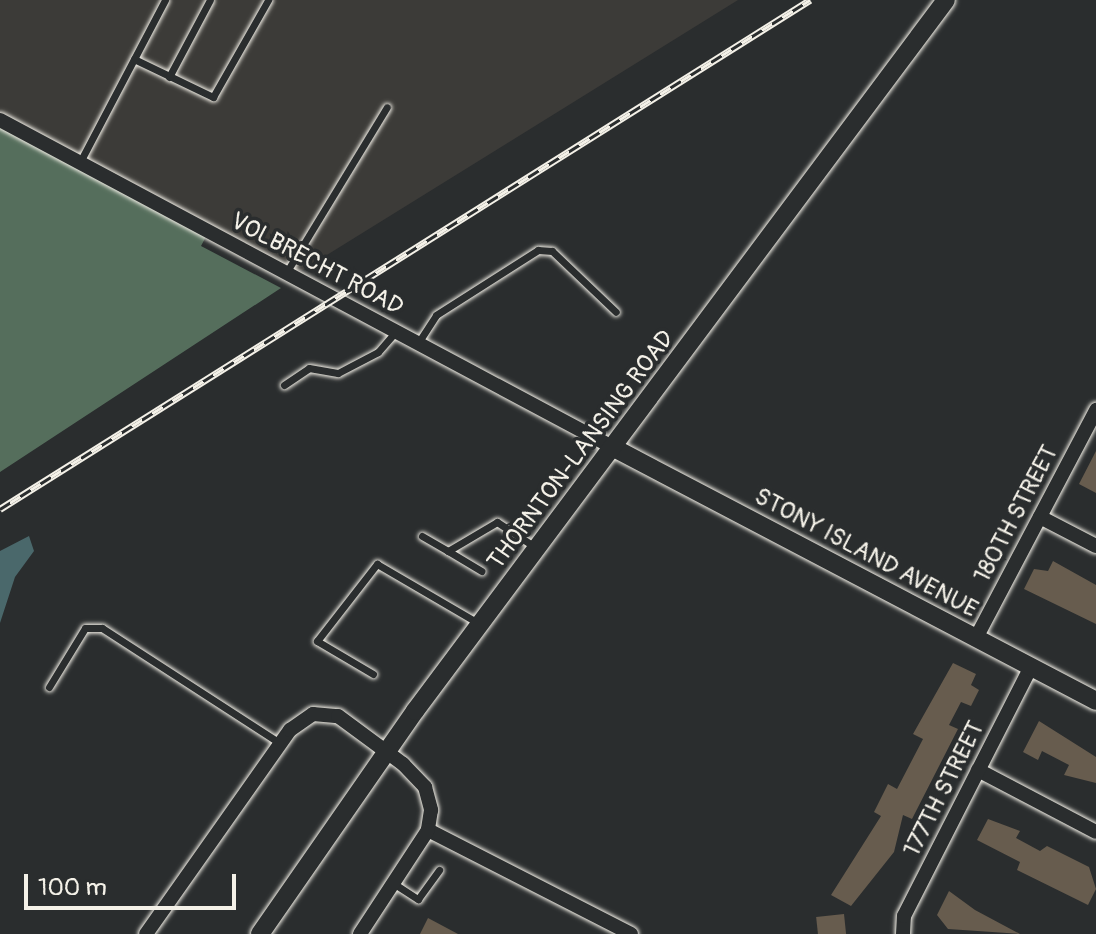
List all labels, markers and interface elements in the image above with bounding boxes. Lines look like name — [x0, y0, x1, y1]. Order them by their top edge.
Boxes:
street label: VOLBRECHT ROAD — [226, 206, 408, 322]
street label: THORNTON-LANSING ROAD — [482, 325, 680, 575]
street label: 180TH STREET — [968, 441, 1064, 587]
street label: STONY ISLAND AVENUE — [749, 482, 983, 624]
street label: 177TH STREET — [898, 717, 990, 861]
scale bar — [28, 858, 240, 908]
text: 100 m — [38, 873, 107, 902]

